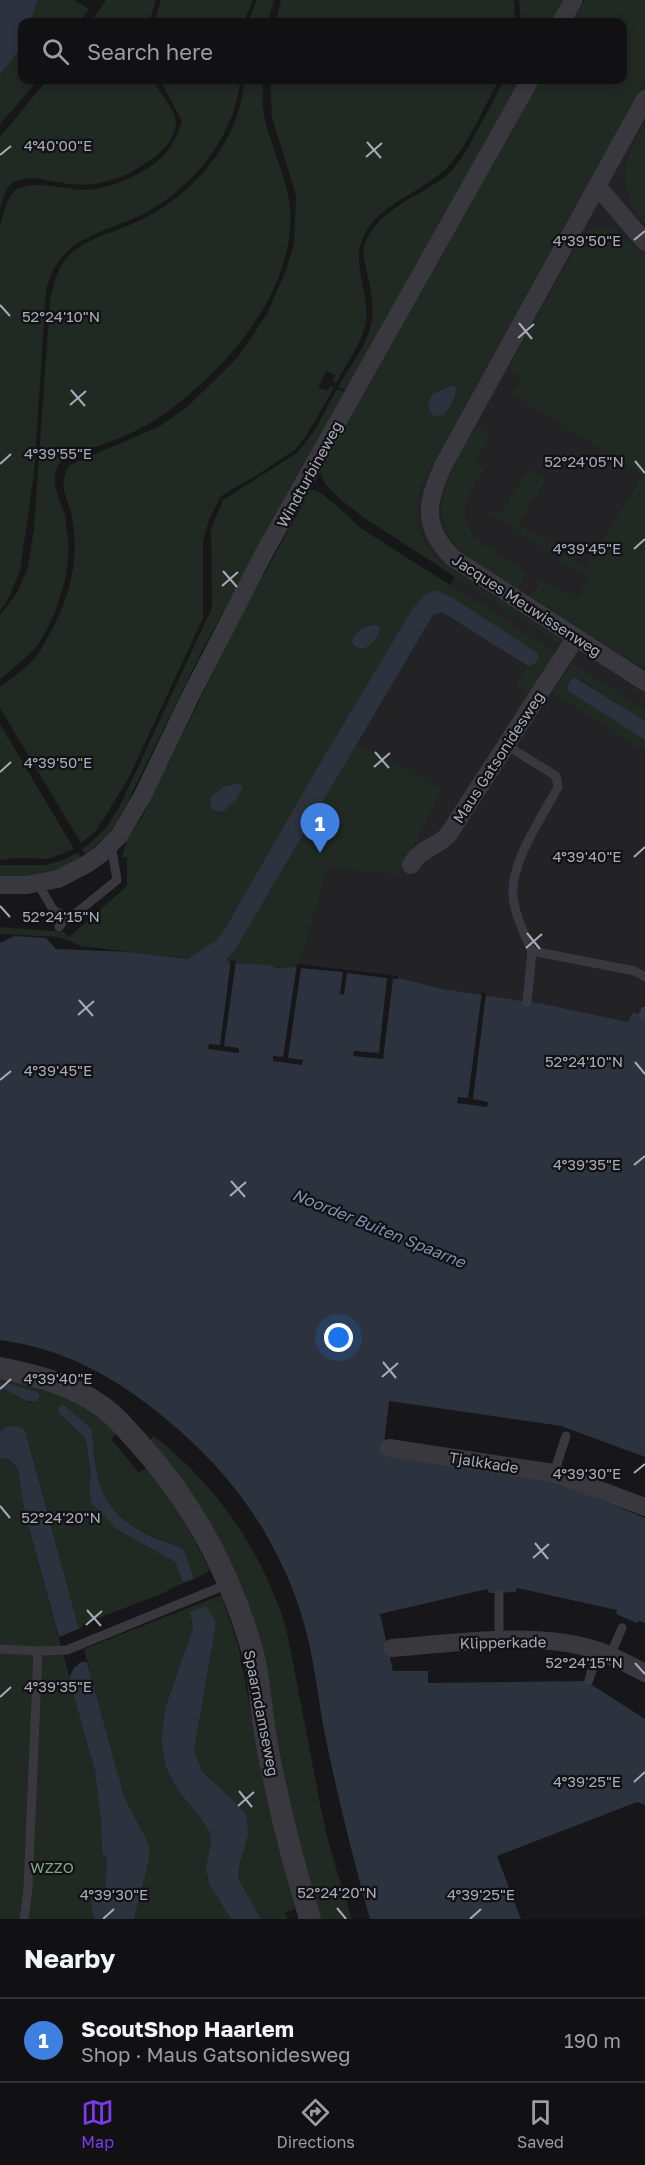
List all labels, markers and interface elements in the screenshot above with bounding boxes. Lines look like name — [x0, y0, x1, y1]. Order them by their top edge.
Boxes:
search box — [18, 18, 627, 84]
icon: search — [39, 35, 72, 68]
text: Search here — [87, 38, 213, 65]
text: 4°40'00"E — [24, 136, 92, 154]
text: 4°39'50"E — [553, 231, 621, 249]
text: 52°24'10"N — [22, 307, 100, 325]
street label: Windturbineweg — [272, 418, 346, 530]
text: 4°39'55"E — [24, 444, 92, 462]
text: 52°24'05"N — [544, 452, 624, 470]
text: 4°39'45"E — [553, 539, 621, 557]
street label: Jacques Meuwissenweg — [449, 550, 605, 660]
street label: Maus Gatsonidesweg — [449, 688, 547, 826]
text: 4°39'50"E — [24, 753, 92, 771]
pin: 1 — [300, 804, 340, 853]
text: 4°39'40"E — [553, 847, 621, 865]
text: 52°24'15"N — [22, 907, 100, 925]
text: 52°24'10"N — [545, 1052, 623, 1070]
text: 4°39'45"E — [24, 1061, 92, 1079]
text: 4°39'35"E — [553, 1155, 621, 1173]
water label: Noorder Buiten Spaarne — [290, 1184, 470, 1272]
your location — [324, 1323, 353, 1352]
text: 4°39'40"E — [24, 1369, 92, 1387]
street label: Tjalkkade — [448, 1448, 520, 1476]
text: 4°39'30"E — [553, 1464, 621, 1482]
text: 52°24'20"N — [21, 1508, 101, 1526]
street label: Klipperkade — [459, 1632, 547, 1652]
street label: Spaarndamseweg — [241, 1648, 283, 1778]
text: 52°24'15"N — [545, 1653, 623, 1671]
text: 4°39'35"E — [24, 1677, 92, 1695]
text: 4°39'25"E — [553, 1772, 621, 1790]
park label: WZZO — [30, 1858, 74, 1876]
text: 52°24'20"N — [297, 1883, 377, 1901]
text: 4°39'30"E — [80, 1885, 148, 1903]
text: 4°39'25"E — [447, 1885, 515, 1903]
text: Nearby — [24, 1943, 115, 1974]
text: ScoutShop Haarlem — [81, 2015, 294, 2042]
text: 1 — [38, 2028, 49, 2052]
text: 190 m — [564, 2028, 621, 2052]
text: Shop · Maus Gatsonidesweg — [81, 2042, 350, 2066]
tab: Map — [81, 2096, 114, 2152]
tab: Directions — [277, 2096, 355, 2152]
tab: Saved — [517, 2096, 564, 2152]

